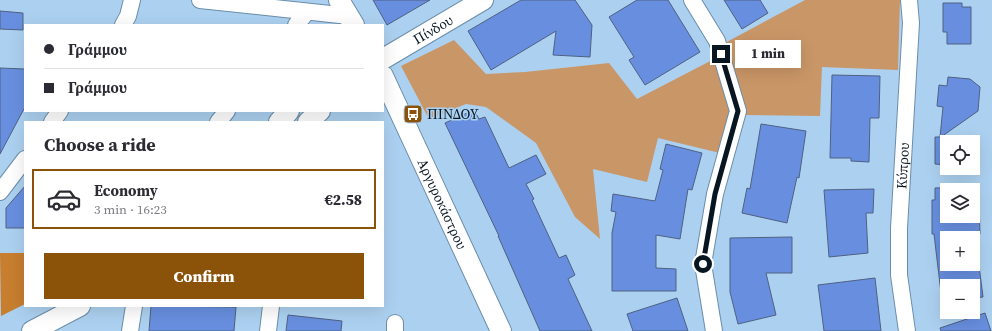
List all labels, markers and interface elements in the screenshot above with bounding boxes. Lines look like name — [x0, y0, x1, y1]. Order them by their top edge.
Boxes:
street label: Πίνδου — [409, 10, 457, 49]
text: Γράμμου — [68, 39, 127, 60]
callout: 1 min — [735, 40, 801, 68]
route end — [712, 45, 730, 63]
text: 1 min — [751, 45, 785, 62]
text: Γράμμου — [68, 77, 127, 98]
bus stop icon: ΠΙΝΔΟΥ — [402, 103, 424, 125]
place label: ΠΙΝΔΟΥ — [427, 104, 479, 124]
text: Choose a ride — [44, 132, 156, 157]
map controls — [940, 135, 980, 319]
button: locate — [940, 135, 980, 175]
street label: Κύπρου — [891, 142, 914, 189]
street label: Αργυροκάστρου — [413, 155, 472, 253]
text: Economy — [94, 180, 158, 201]
icon: car — [46, 181, 82, 217]
button: layers — [940, 183, 980, 223]
text: €2.58 — [324, 189, 362, 210]
text: 3 min · 16:23 — [94, 201, 167, 218]
button: + — [940, 231, 980, 271]
button: Confirm — [44, 253, 364, 299]
route start — [694, 255, 712, 273]
button: − — [940, 279, 980, 319]

